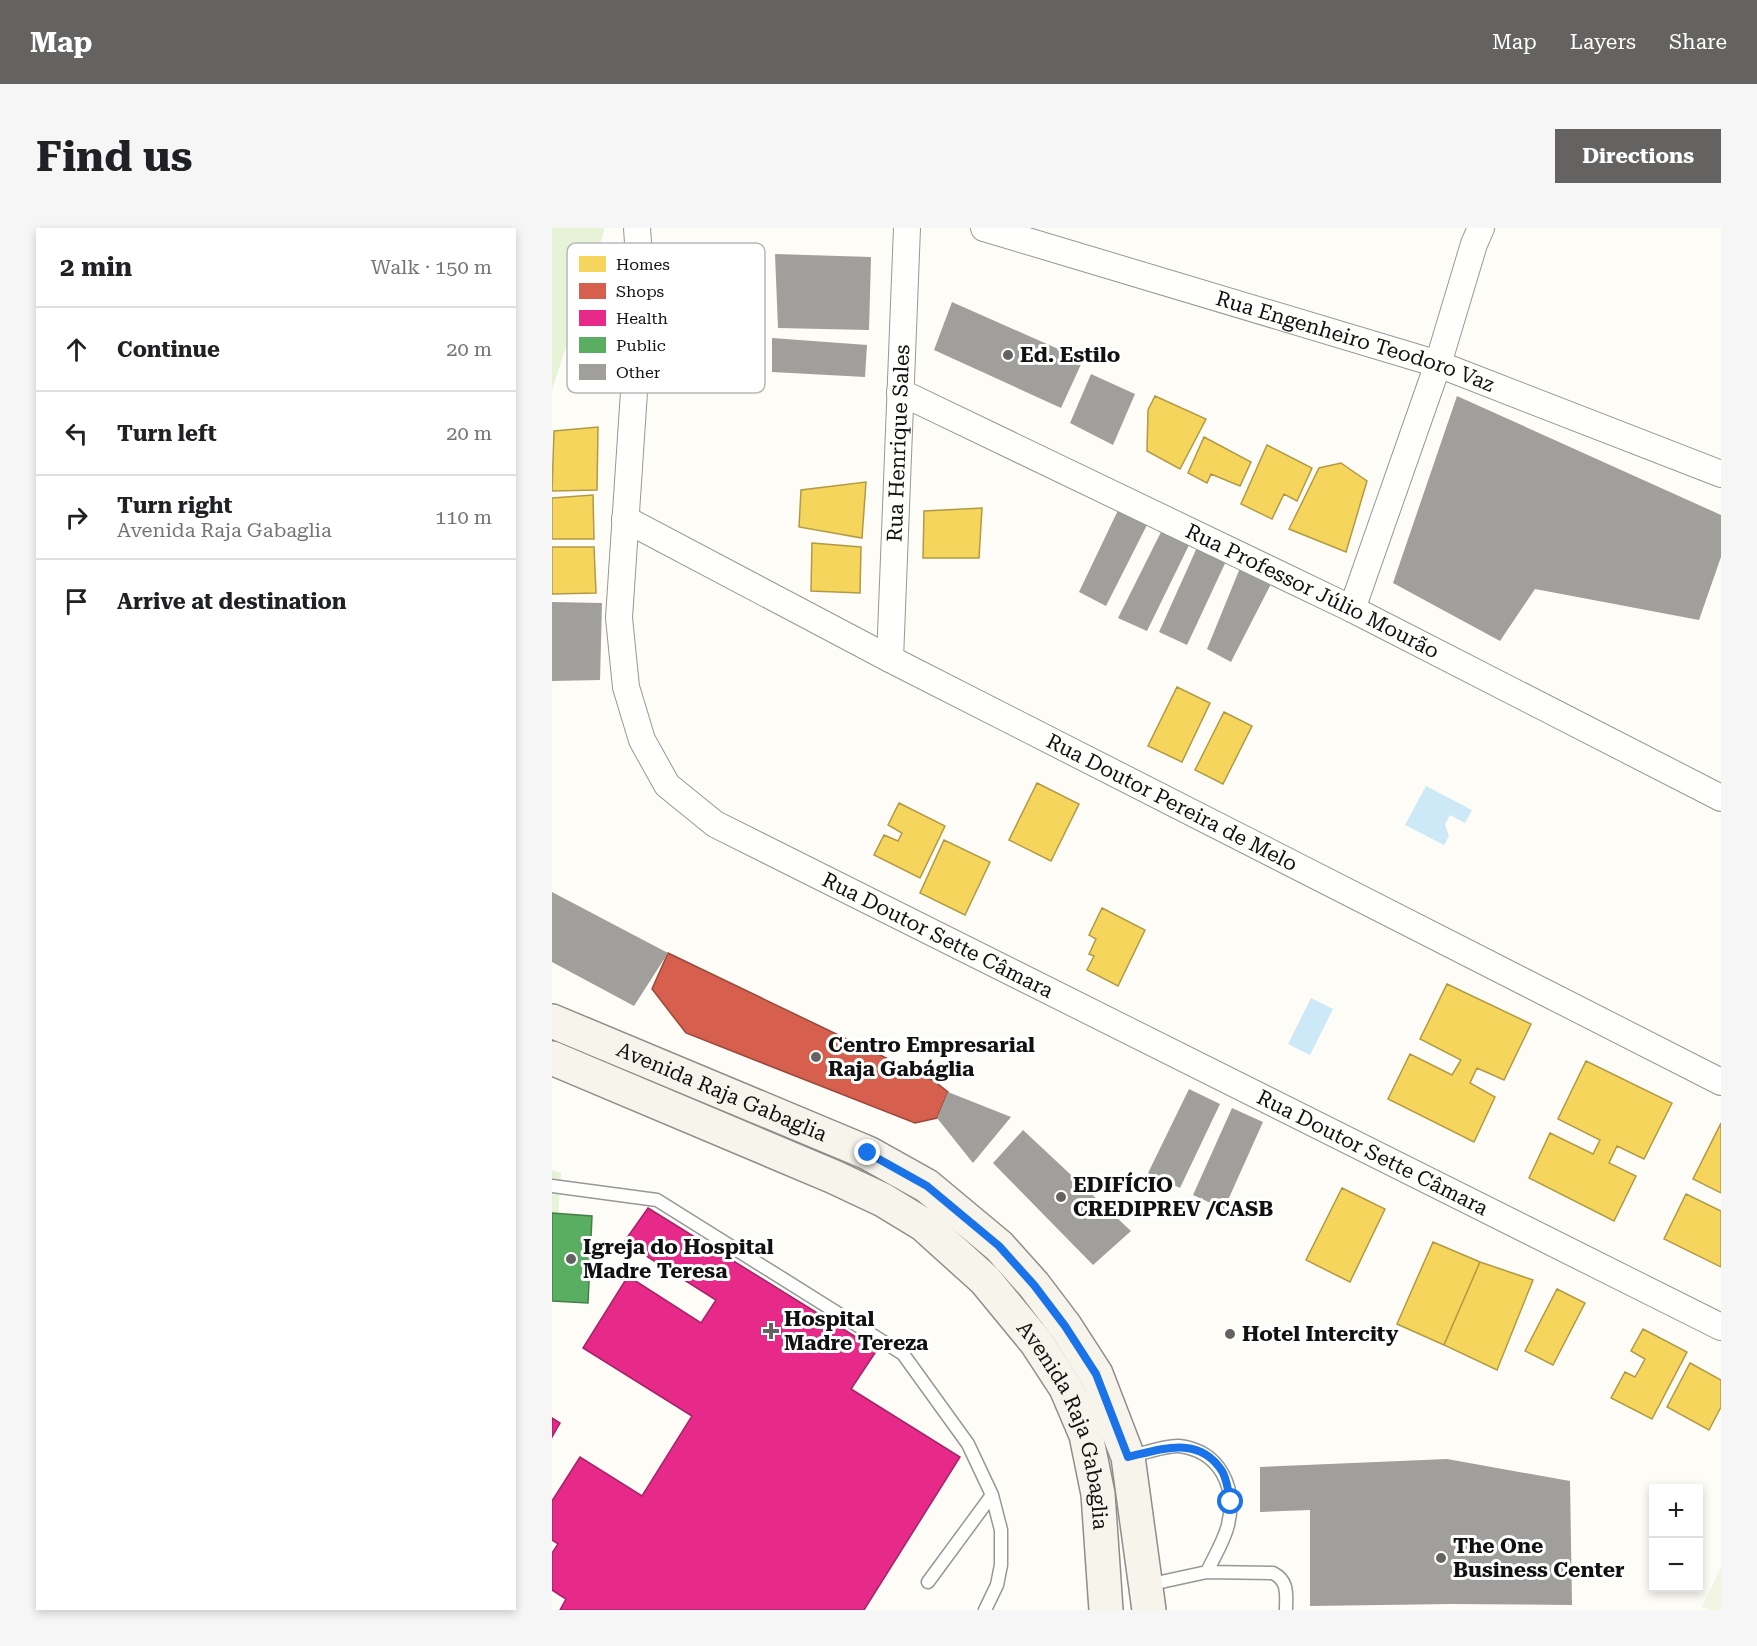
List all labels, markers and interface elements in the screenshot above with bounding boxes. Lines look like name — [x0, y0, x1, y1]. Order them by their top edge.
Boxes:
text: Map — [30, 26, 92, 59]
text: Map — [1492, 30, 1537, 54]
text: Layers — [1570, 30, 1636, 54]
text: Share — [1669, 30, 1727, 54]
button: Directions — [1555, 129, 1721, 183]
text: Find us — [36, 132, 193, 181]
legend — [567, 243, 765, 393]
text: 2 min — [60, 252, 132, 282]
text: Walk · 150 m — [371, 255, 492, 279]
text: Homes — [616, 255, 670, 274]
text: Shops — [616, 282, 665, 301]
street label: Rua Engenheiro Teodoro Vaz — [1213, 286, 1498, 397]
text: Health — [616, 309, 668, 328]
icon: ahead — [60, 333, 93, 366]
text: Public — [616, 336, 666, 355]
text: Continue — [117, 337, 220, 362]
text: 20 m — [446, 337, 492, 361]
place label: Ed. Estilo — [1020, 343, 1120, 367]
street label: Rua Henrique Sales — [883, 344, 914, 542]
marker: Ed. Estilo — [1001, 348, 1015, 362]
text: Other — [616, 363, 661, 382]
icon: left — [60, 417, 93, 450]
text: Turn left — [117, 421, 217, 446]
text: 20 m — [446, 421, 492, 445]
text: Turn right — [117, 493, 232, 518]
icon: right — [60, 501, 93, 534]
text: 110 m — [435, 505, 492, 529]
text: Avenida Raja Gabaglia — [117, 518, 332, 542]
street label: Rua Professor Júlio Mourão — [1182, 519, 1443, 664]
icon: arrive — [60, 585, 93, 618]
text: Arrive at destination — [117, 589, 346, 614]
street label: Rua Doutor Pereira de Melo — [1043, 729, 1301, 876]
street label: Rua Doutor Sette Câmara — [818, 868, 1058, 1003]
place label: Centro Empresarial Raja Gabáglia — [828, 1033, 1035, 1081]
street label: Avenida Raja Gabaglia — [613, 1037, 831, 1147]
marker: Centro Empresarial Raja Gabáglia — [809, 1050, 823, 1064]
street label: Rua Doutor Sette Câmara — [1253, 1085, 1493, 1221]
route end — [854, 1139, 880, 1165]
place label: EDIFÍCIO CREDIPREV /CASB — [1073, 1172, 1273, 1221]
marker: EDIFÍCIO CREDIPREV /CASB — [1054, 1190, 1068, 1204]
place label: Igreja do Hospital Madre Teresa — [583, 1235, 774, 1283]
marker: Igreja do Hospital Madre Teresa — [564, 1252, 578, 1266]
place label: Hospital Madre Tereza — [784, 1307, 929, 1355]
street label: Avenida Raja Gabaglia — [1012, 1316, 1112, 1531]
marker: Hospital Madre Tereza — [762, 1322, 780, 1340]
place label: Hotel Intercity — [1242, 1322, 1399, 1346]
marker: Hotel Intercity — [1223, 1327, 1237, 1341]
map controls — [1649, 1484, 1703, 1592]
button: + — [1649, 1484, 1703, 1538]
route start — [1217, 1488, 1243, 1514]
place label: The One Business Center — [1453, 1534, 1625, 1582]
button: − — [1649, 1538, 1703, 1592]
marker: The One Business Center — [1434, 1551, 1448, 1565]

